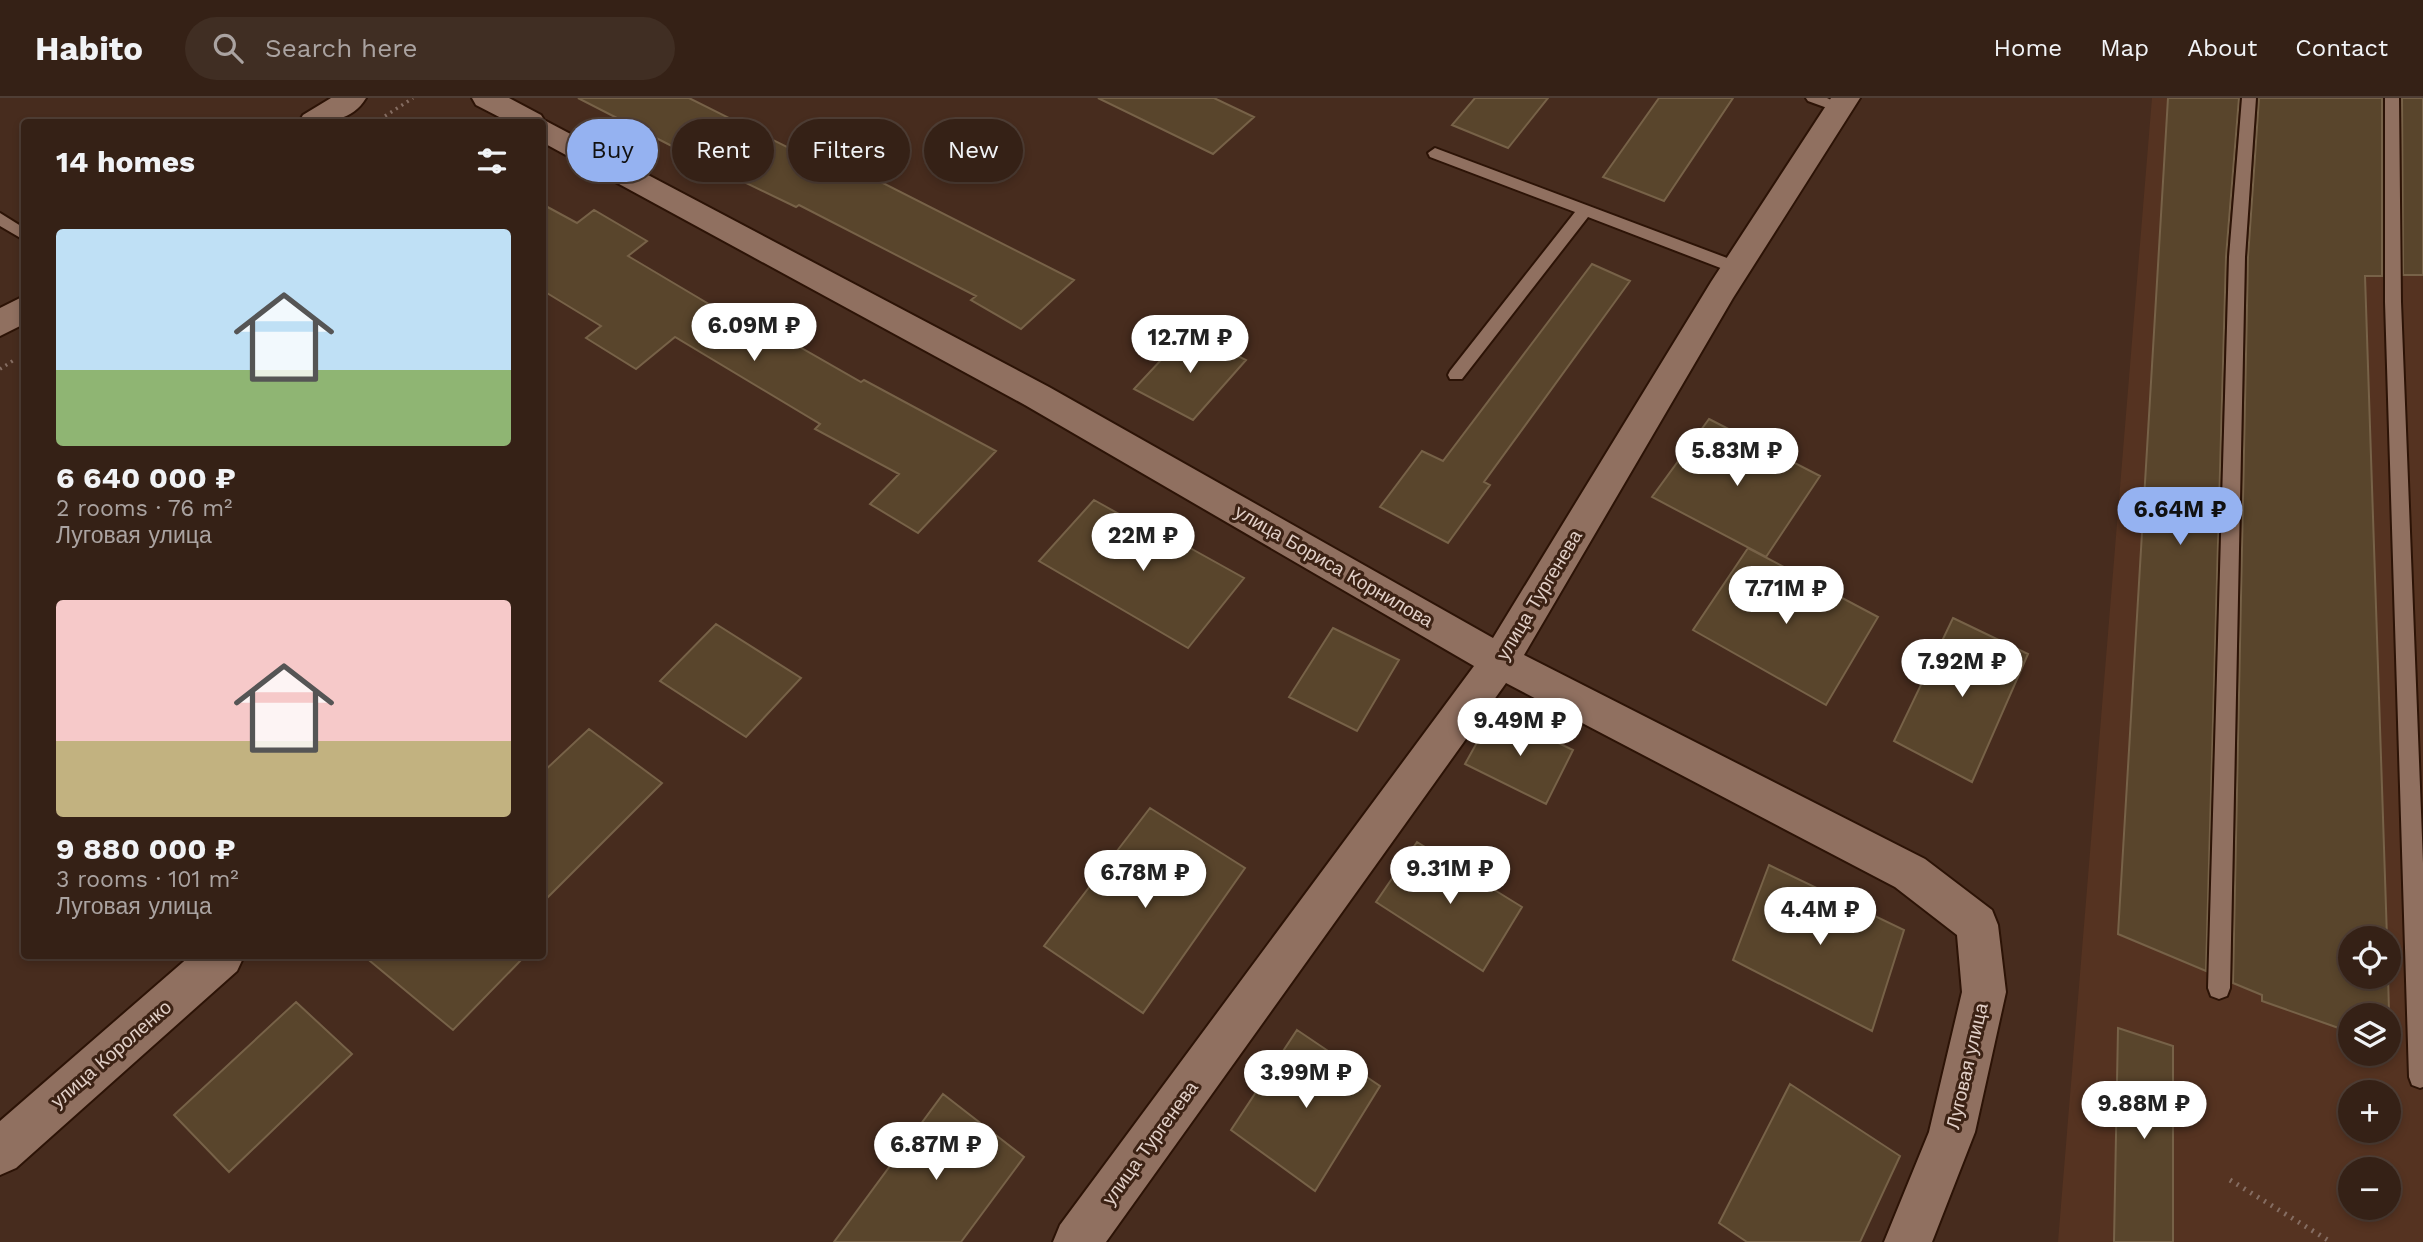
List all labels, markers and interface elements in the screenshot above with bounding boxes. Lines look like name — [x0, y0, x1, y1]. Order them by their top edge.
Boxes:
search box — [185, 17, 675, 80]
text: Habito — [35, 29, 143, 68]
icon: search — [209, 29, 247, 67]
text: Search here — [265, 33, 417, 63]
text: Home — [1994, 34, 2062, 62]
text: Map — [2100, 34, 2149, 62]
text: About — [2187, 34, 2257, 62]
text: Contact — [2295, 34, 2388, 62]
chip: Buy — [567, 119, 658, 182]
chip: Rent — [672, 119, 774, 182]
chip: Filters — [788, 119, 910, 182]
chip: New — [924, 119, 1023, 182]
icon: filters — [473, 142, 511, 180]
text: 14 homes — [56, 144, 195, 179]
icon: home — [221, 274, 347, 400]
pin: 6.09M ₽ — [689, 303, 819, 363]
text: 6.09M ₽ — [708, 312, 800, 339]
pin: 12.7M ₽ — [1125, 316, 1255, 375]
text: 12.7M ₽ — [1147, 324, 1233, 351]
pin: 5.83M ₽ — [1672, 428, 1802, 488]
text: 5.83M ₽ — [1691, 437, 1783, 464]
text: 6 640 000 ₽ — [56, 460, 236, 495]
pin: 6.64M ₽ — [2115, 488, 2245, 547]
text: 2 rooms · 76 m² — [56, 495, 232, 522]
text: 6.64M ₽ — [2133, 496, 2227, 523]
street label: улица Бориса Корнилова — [1231, 500, 1438, 632]
pin: 22M ₽ — [1094, 514, 1192, 573]
text: Луговая улица — [56, 522, 212, 549]
text: 22M ₽ — [1108, 522, 1178, 549]
street label: улица Тургенева — [1491, 525, 1587, 664]
pin: 7.71M ₽ — [1721, 566, 1851, 626]
text: 7.71M ₽ — [1745, 575, 1827, 602]
pin: 7.92M ₽ — [1897, 640, 2027, 699]
icon: home — [221, 645, 347, 771]
text: 7.92M ₽ — [1917, 648, 2007, 675]
pin: 9.49M ₽ — [1455, 698, 1585, 758]
text: 9.49M ₽ — [1474, 707, 1566, 734]
text: 9 880 000 ₽ — [56, 831, 236, 866]
pin: 9.31M ₽ — [1385, 846, 1515, 906]
pin: 6.78M ₽ — [1080, 850, 1210, 910]
text: 9.31M ₽ — [1406, 855, 1494, 882]
text: 6.78M ₽ — [1100, 859, 1190, 886]
text: 3 rooms · 101 m² — [56, 866, 239, 893]
pin: 4.4M ₽ — [1763, 888, 1877, 947]
text: Луговая улица — [56, 893, 212, 920]
text: 4.4M ₽ — [1780, 896, 1860, 923]
map controls — [2338, 926, 2401, 1220]
button: locate — [2338, 926, 2401, 989]
street label: улица Короленко — [46, 995, 176, 1113]
street label: Луговая улица — [1941, 1000, 1993, 1131]
button: layers — [2338, 1003, 2401, 1066]
pin: 3.99M ₽ — [1241, 1051, 1371, 1110]
text: 3.99M ₽ — [1260, 1059, 1352, 1086]
street label: улица Тургенева — [1097, 1076, 1203, 1210]
button: + — [2338, 1080, 2401, 1143]
pin: 9.88M ₽ — [2079, 1082, 2209, 1141]
text: 9.88M ₽ — [2098, 1090, 2190, 1117]
pin: 6.87M ₽ — [871, 1122, 1001, 1182]
text: 6.87M ₽ — [890, 1131, 982, 1158]
button: − — [2338, 1157, 2401, 1220]

